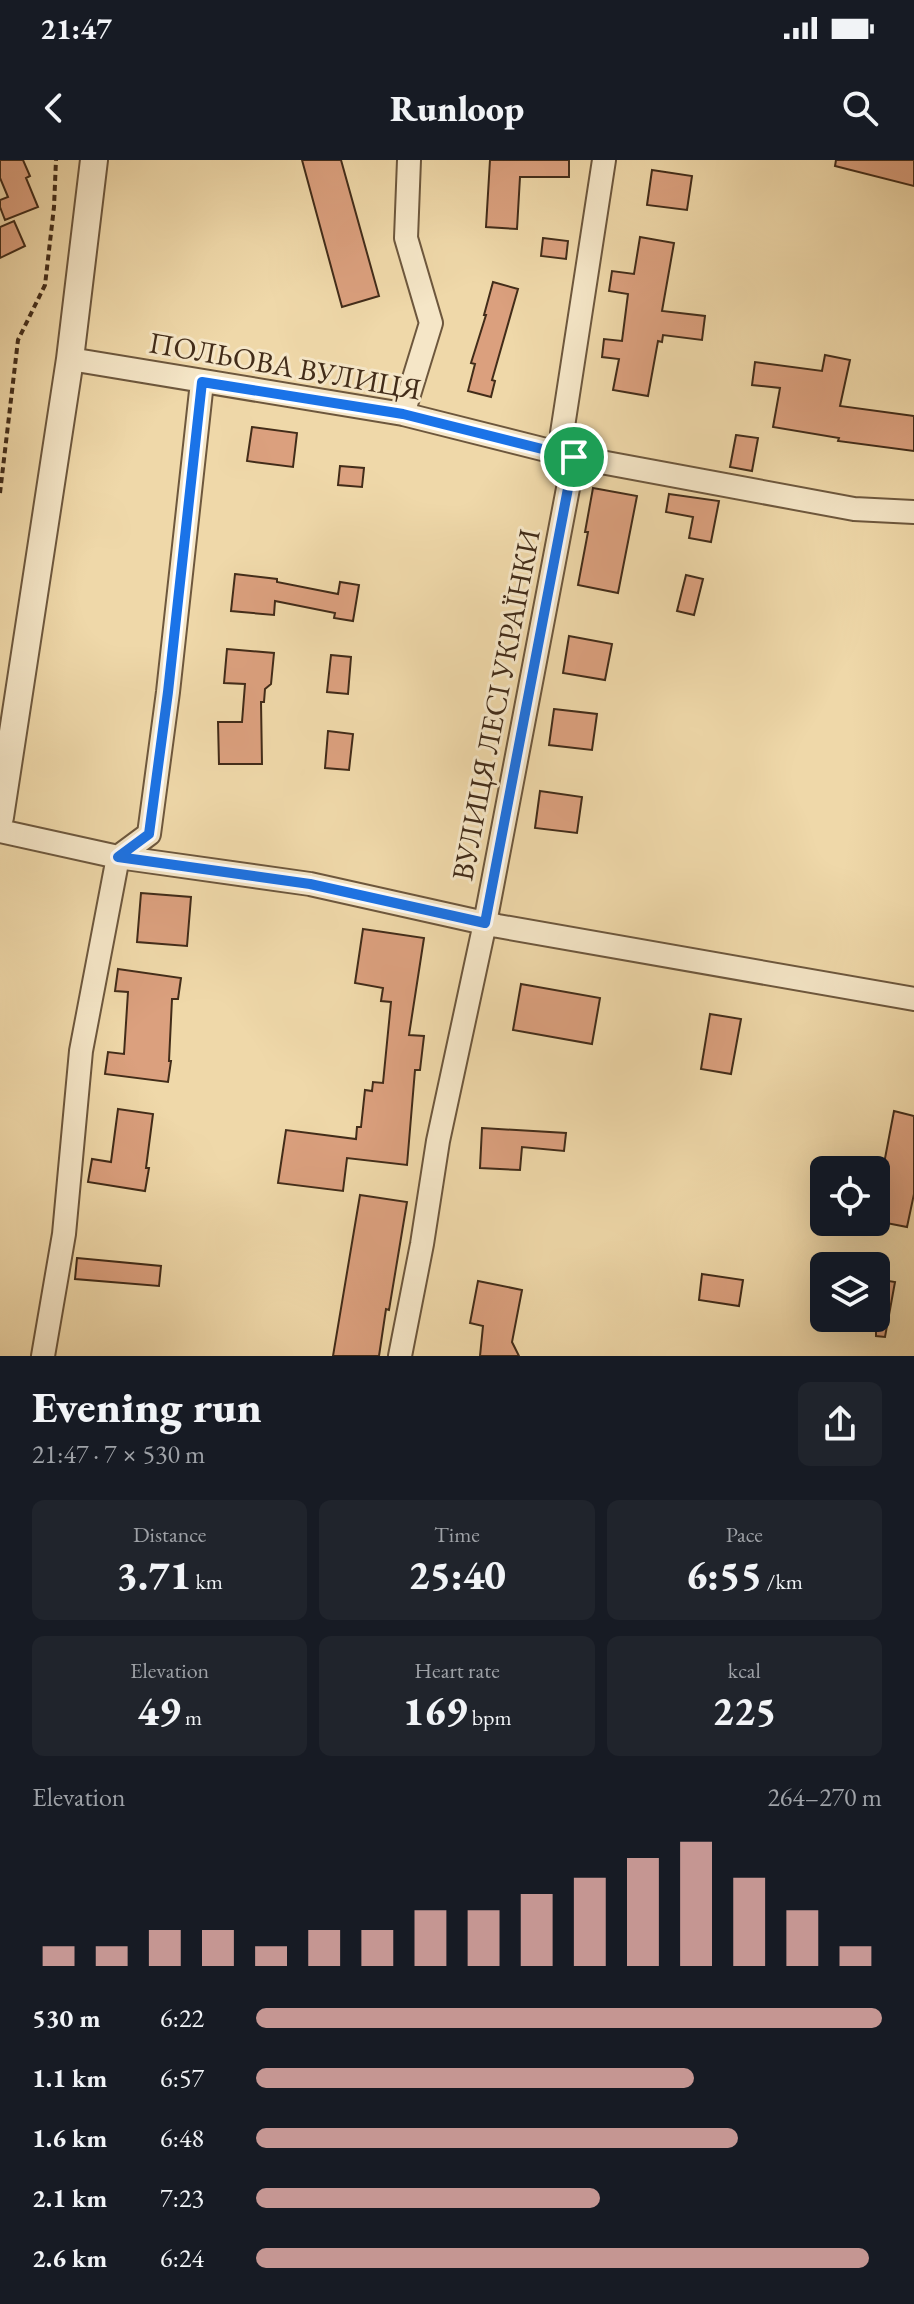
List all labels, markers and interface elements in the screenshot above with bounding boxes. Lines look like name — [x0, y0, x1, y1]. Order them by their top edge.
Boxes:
text: 21:47 — [40, 9, 112, 48]
text: Runloop — [390, 85, 524, 132]
icon: back — [32, 86, 76, 130]
icon: search — [838, 86, 882, 130]
street label: ПОЛЬОВА ВУЛИЦЯ — [146, 322, 424, 409]
pin — [540, 423, 608, 491]
icon: arrive — [552, 435, 596, 479]
street label: ВУЛИЦЯ ЛЕСІ УКРАЇНКИ — [442, 526, 549, 884]
map controls — [810, 1156, 890, 1332]
button: locate — [810, 1156, 890, 1236]
button: layers — [810, 1252, 890, 1332]
text: Evening run — [32, 1378, 262, 1435]
button: share — [798, 1382, 882, 1466]
text: 21:47 · 7 × 530 m — [32, 1437, 205, 1471]
text: Distance — [133, 1520, 206, 1549]
text: Time — [434, 1520, 480, 1549]
text: Pace — [726, 1520, 763, 1549]
text: 3.71 — [116, 1549, 191, 1601]
text: 25:40 — [408, 1549, 506, 1601]
text: 6:55 — [686, 1549, 762, 1601]
text: km — [191, 1567, 223, 1596]
text: /km — [762, 1567, 803, 1596]
text: Elevation — [130, 1656, 209, 1685]
text: Heart rate — [414, 1656, 500, 1685]
text: kcal — [728, 1656, 761, 1685]
text: 49 — [137, 1685, 181, 1737]
text: 169 — [402, 1685, 467, 1737]
text: 225 — [712, 1685, 777, 1737]
text: m — [181, 1703, 202, 1732]
text: bpm — [467, 1703, 512, 1732]
text: Elevation — [32, 1780, 126, 1814]
text: 264–270 m — [767, 1780, 882, 1814]
text: 530 m — [32, 2001, 100, 2035]
text: 6:22 — [160, 2001, 204, 2035]
text: 1.1 km — [32, 2061, 107, 2095]
text: 6:57 — [160, 2061, 204, 2095]
text: 1.6 km — [32, 2121, 107, 2155]
text: 6:48 — [160, 2121, 204, 2155]
text: 2.1 km — [32, 2181, 107, 2215]
text: 7:23 — [160, 2181, 204, 2215]
text: 2.6 km — [32, 2241, 107, 2275]
text: 6:24 — [160, 2241, 204, 2275]

